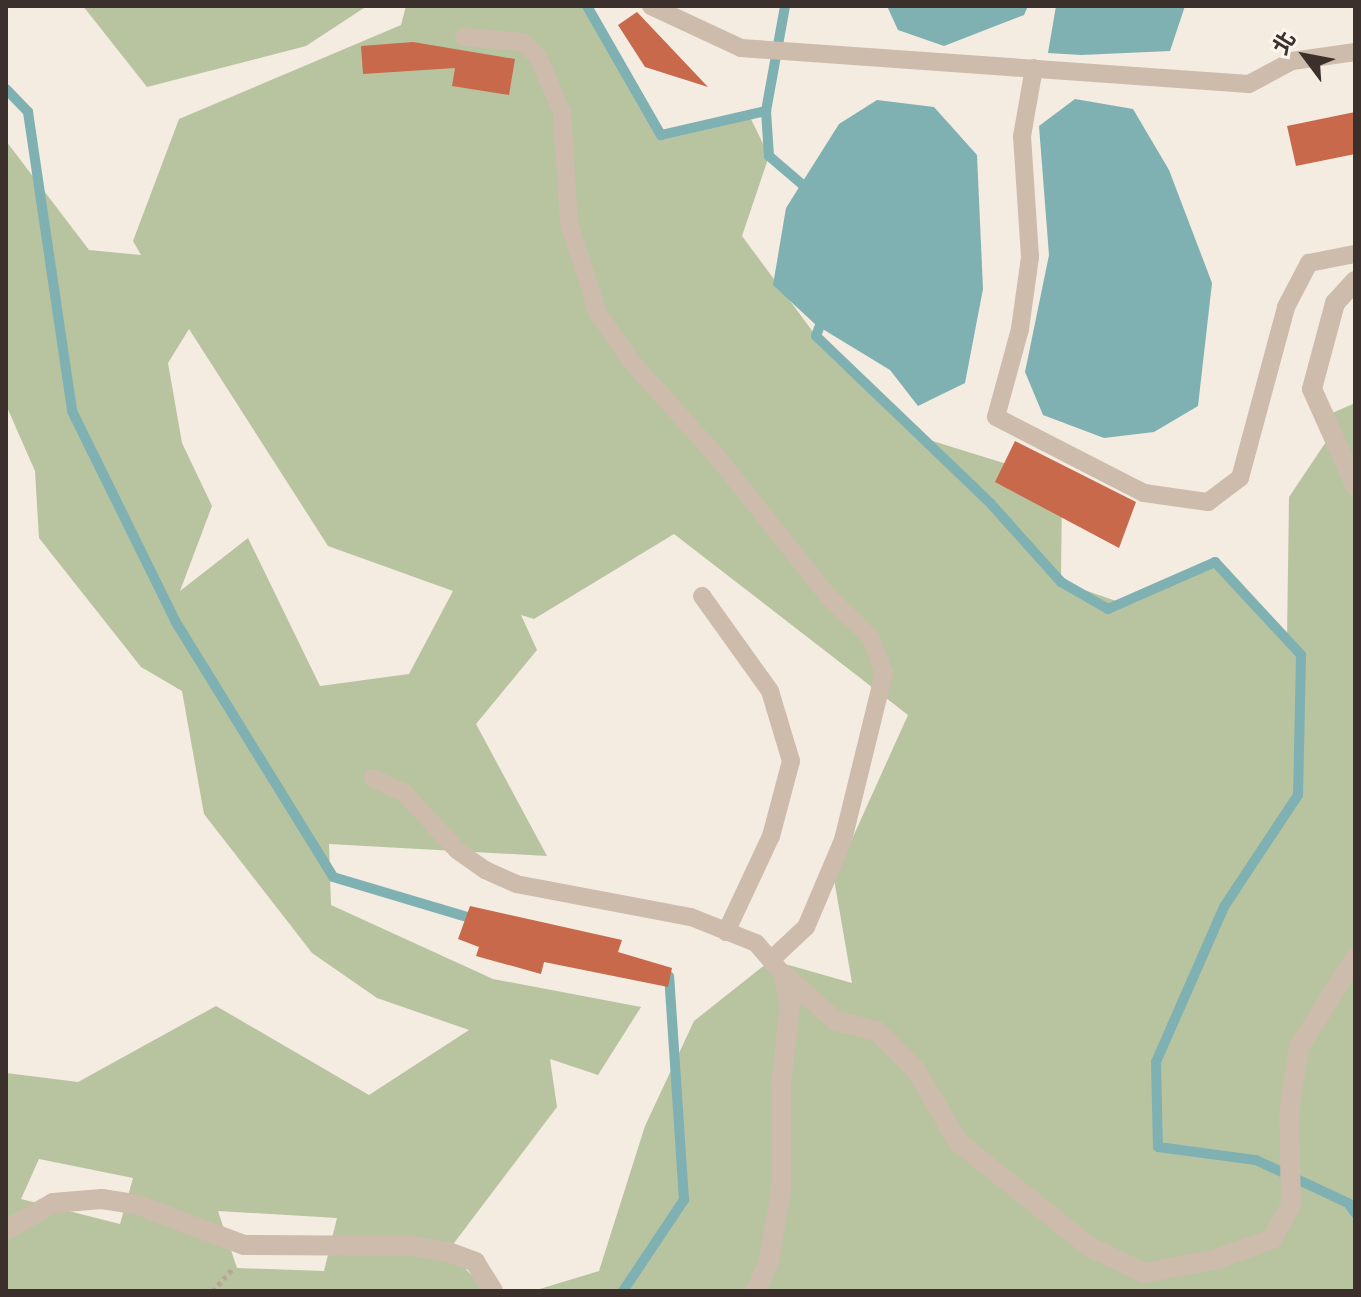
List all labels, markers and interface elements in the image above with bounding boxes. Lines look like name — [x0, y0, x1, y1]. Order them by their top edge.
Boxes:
north arrow — [1265, 16, 1345, 96]
text: 北 — [1268, 27, 1301, 59]

